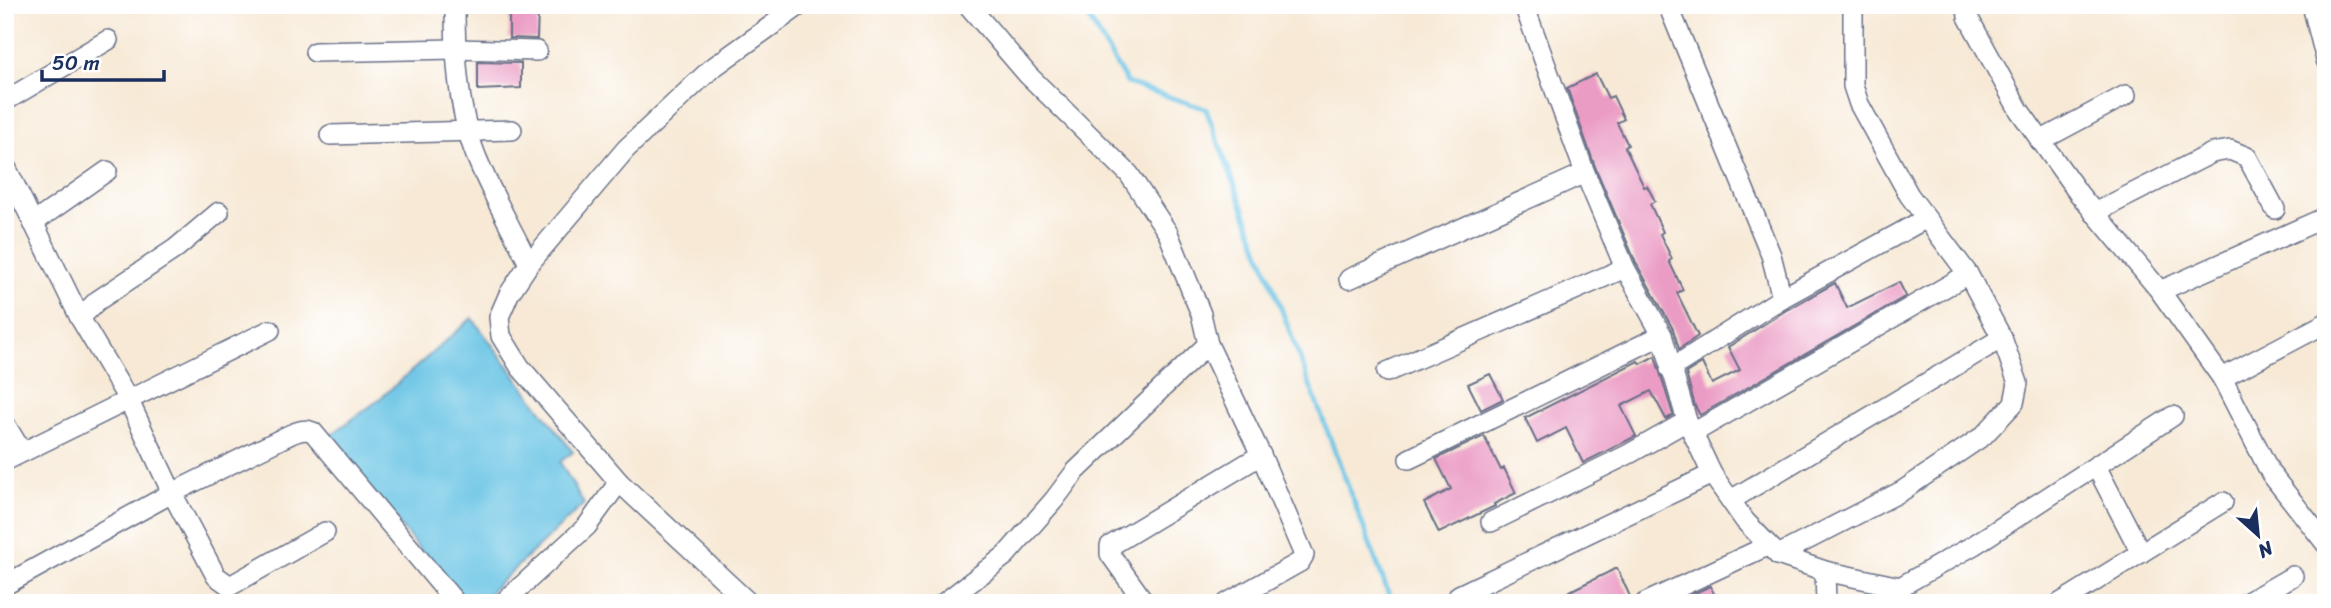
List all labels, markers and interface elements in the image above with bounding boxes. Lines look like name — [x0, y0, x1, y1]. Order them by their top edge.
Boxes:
scale bar — [42, 38, 164, 82]
text: 50 m — [52, 44, 100, 82]
north arrow — [2222, 500, 2292, 570]
text: N — [2251, 532, 2280, 568]

